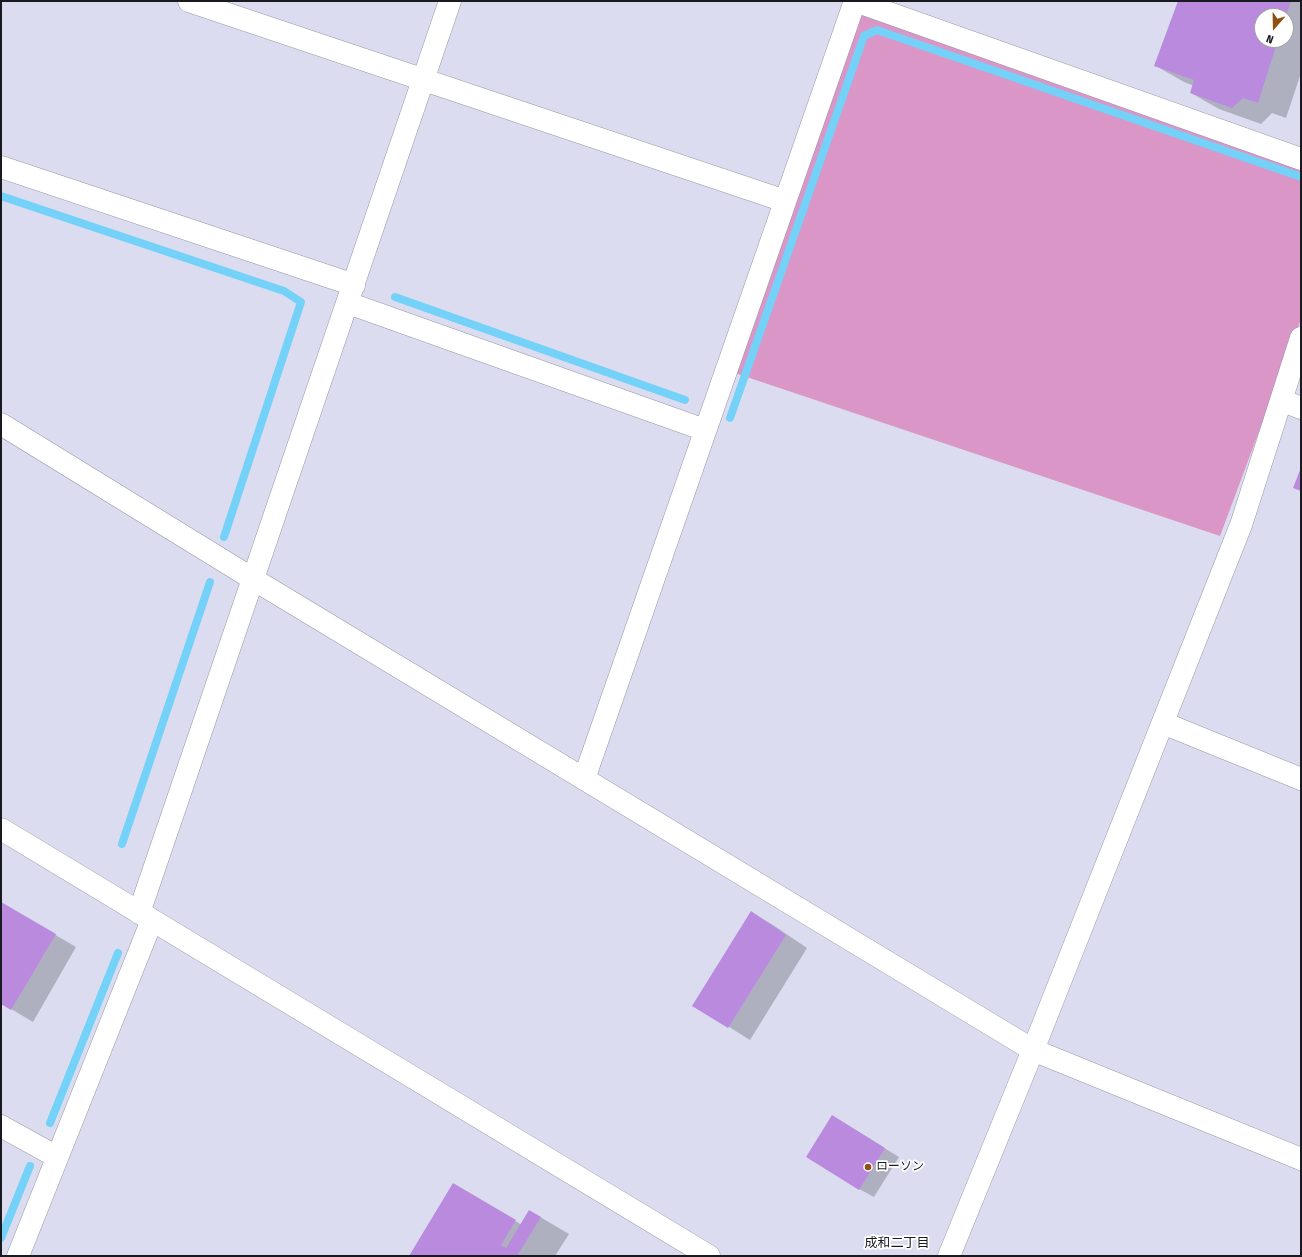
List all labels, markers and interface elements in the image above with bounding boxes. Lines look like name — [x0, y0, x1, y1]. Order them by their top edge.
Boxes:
north arrow — [1254, 8, 1294, 48]
text: N — [1265, 32, 1275, 46]
place label: ローソン — [876, 1160, 924, 1174]
marker: ローソン — [863, 1162, 873, 1172]
district label: 成和二丁目 — [865, 1235, 929, 1251]

